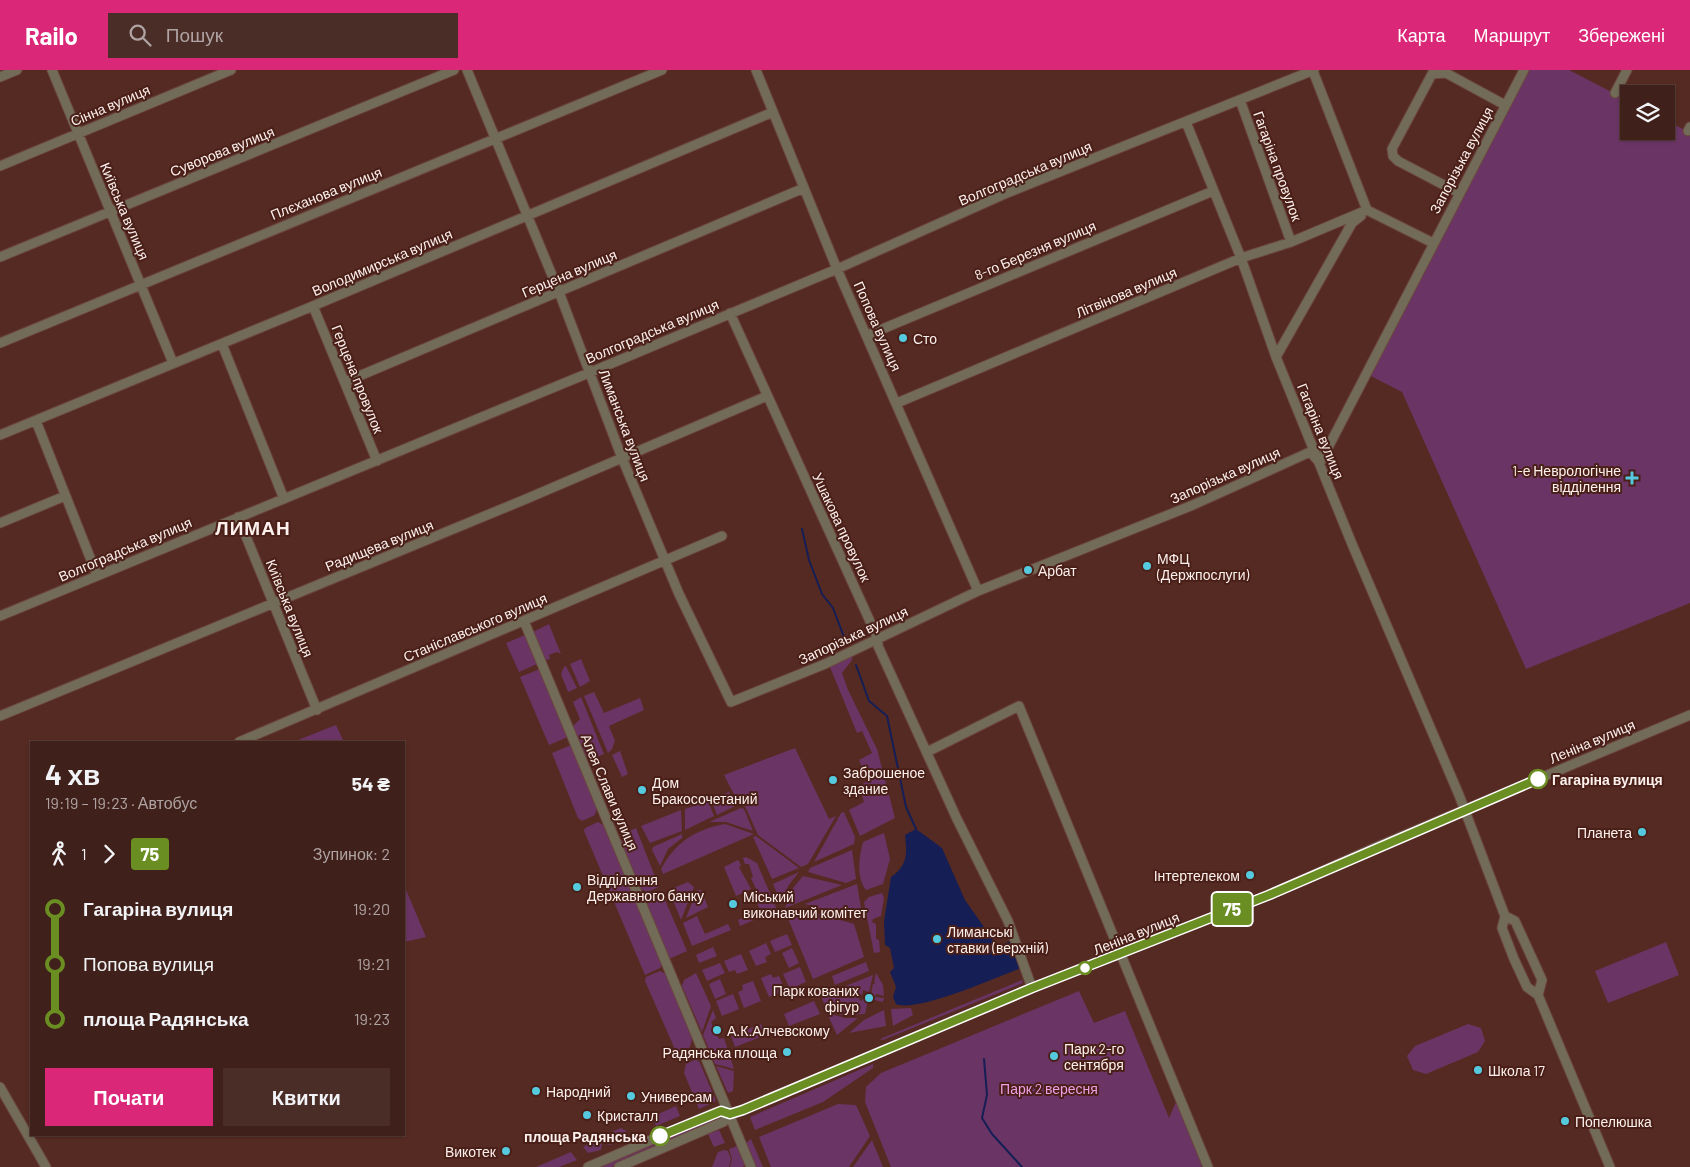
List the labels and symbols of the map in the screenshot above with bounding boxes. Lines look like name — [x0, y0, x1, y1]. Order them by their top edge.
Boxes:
street label: Сінна вулиця — [68, 81, 152, 129]
street label: Запорізька вулиця — [1426, 104, 1496, 216]
street label: Гагаріна провулок — [1250, 109, 1306, 224]
street label: Суворова вулиця — [167, 122, 277, 180]
street label: Волгоградська вулиця — [956, 137, 1094, 209]
street label: Київська вулиця — [97, 160, 153, 262]
street label: Плєханова вулиця — [268, 163, 384, 223]
street label: 8-го Березня вулиця — [972, 217, 1098, 283]
street label: Володимирська вулиця — [309, 225, 455, 299]
street label: Герцена вулиця — [519, 245, 619, 301]
street label: Літвінова вулиця — [1073, 263, 1179, 321]
street label: Попова вулиця — [851, 278, 905, 374]
street label: Волгоградська вулиця — [583, 295, 721, 367]
street label: Герцена провулок — [329, 322, 388, 436]
place label: Сто — [913, 330, 937, 347]
marker: Сто — [897, 332, 909, 344]
street label: Лиманська вулиця — [596, 366, 654, 484]
street label: Гагаріна вулиця — [1294, 381, 1348, 481]
street label: Запорізька вулиця — [1167, 443, 1283, 507]
place label: 1-е Неврологічне відділення — [1512, 462, 1621, 495]
street label: Ушакова провулок — [809, 470, 875, 585]
marker: 1-е Неврологічне відділення — [1625, 471, 1639, 485]
street label: Волгоградська вулиця — [56, 513, 194, 585]
district label: ЛИМАН — [215, 516, 291, 539]
street label: Радищева вулиця — [322, 516, 436, 574]
place label: МФЦ (Держпослуги) — [1156, 550, 1250, 583]
street label: Київська вулиця — [263, 557, 317, 659]
marker: МФЦ (Держпослуги) — [1141, 560, 1153, 572]
place label: Арбат — [1038, 562, 1077, 579]
marker: Арбат — [1022, 564, 1034, 576]
street label: Станіславського вулиця — [401, 589, 549, 665]
street label: Запорізька вулиця — [796, 602, 910, 668]
street label: Леніна вулиця — [1547, 715, 1637, 767]
street label: Алея Слави вулиця — [578, 731, 642, 853]
place label: Заброшеное здание — [843, 764, 925, 797]
marker: Гагаріна вулиця — [1528, 769, 1548, 789]
place label: Гагаріна вулиця — [1552, 771, 1663, 788]
place label: Дом Бракосочетаний — [652, 774, 758, 807]
marker: Заброшеное здание — [827, 774, 839, 786]
marker: Дом Бракосочетаний — [636, 784, 648, 796]
place label: Планета — [1577, 824, 1632, 841]
marker: Планета — [1636, 826, 1648, 838]
place label: Інтертелеком — [1154, 867, 1240, 884]
marker: Інтертелеком — [1244, 869, 1256, 881]
place label: Відділення Державного банку — [587, 871, 704, 904]
marker: Відділення Державного банку — [571, 881, 583, 893]
place label: Міський виконавчий комітет — [743, 888, 868, 921]
line badge: 75 — [1210, 893, 1254, 925]
marker: Міський виконавчий комітет — [727, 898, 739, 910]
street label: Леніна вулиця — [1090, 908, 1182, 958]
place label: Лиманські ставки (верхній) — [947, 923, 1048, 956]
marker: Лиманські ставки (верхній) — [931, 933, 943, 945]
unlabelled marker — [1078, 961, 1092, 975]
place label: Парк кованих фігур — [773, 982, 859, 1015]
marker: Парк кованих фігур — [863, 992, 875, 1004]
place label: А.К.Алчевскому — [727, 1022, 830, 1039]
marker: А.К.Алчевскому — [711, 1024, 723, 1036]
place label: Парк 2-го сентября — [1064, 1040, 1124, 1073]
place label: Радянська площа — [663, 1044, 777, 1061]
marker: Радянська площа — [781, 1046, 793, 1058]
marker: Парк 2-го сентября — [1048, 1050, 1060, 1062]
place label: Школа 17 — [1488, 1062, 1545, 1079]
marker: Школа 17 — [1472, 1064, 1484, 1076]
park label: Парк 2 вересня — [1000, 1080, 1098, 1097]
place label: Народний — [546, 1083, 611, 1100]
marker: Народний — [530, 1085, 542, 1097]
place label: Универсам — [641, 1088, 712, 1105]
marker: Универсам — [625, 1090, 637, 1102]
place label: Кристалл — [597, 1107, 658, 1124]
marker: Кристалл — [581, 1109, 593, 1121]
place label: Попелюшка — [1575, 1113, 1652, 1130]
marker: Попелюшка — [1559, 1115, 1571, 1127]
marker: площа Радянська — [650, 1126, 670, 1146]
place label: площа Радянська — [524, 1128, 646, 1145]
place label: Викотек — [445, 1143, 497, 1160]
marker: Викотек — [500, 1145, 512, 1157]

